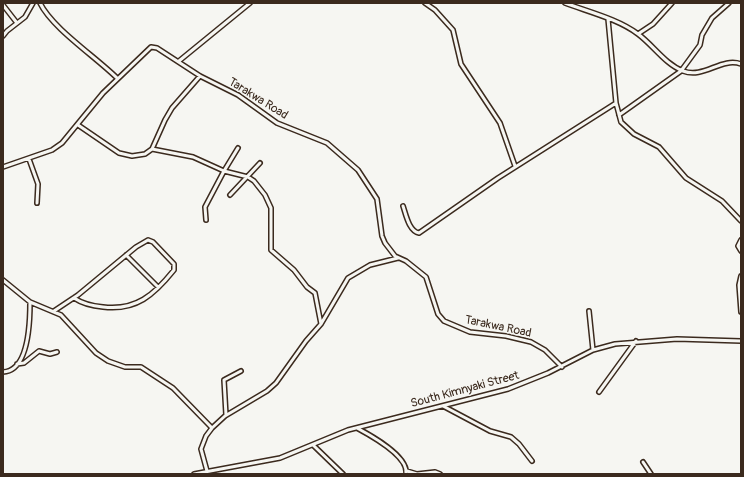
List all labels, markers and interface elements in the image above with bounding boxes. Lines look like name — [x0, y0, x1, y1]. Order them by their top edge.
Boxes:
street label: Tarakwa Road — [226, 75, 290, 123]
street label: Tarakwa Road — [463, 313, 533, 341]
street label: South Kimnyaki Street — [409, 369, 521, 411]

